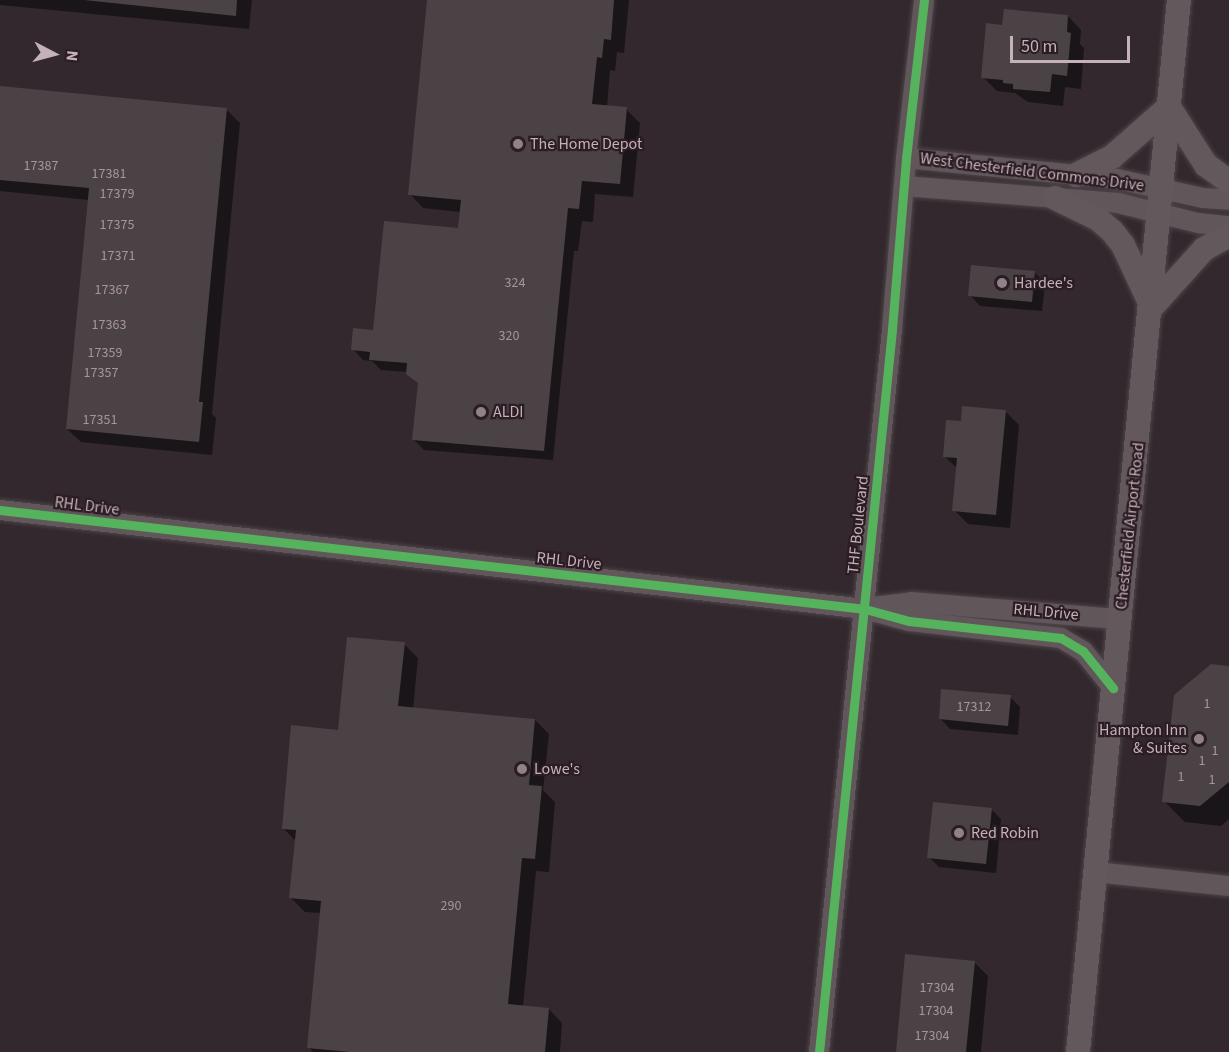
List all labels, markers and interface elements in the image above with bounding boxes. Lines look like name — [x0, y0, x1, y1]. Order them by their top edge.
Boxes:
north arrow — [24, 24, 84, 84]
scale bar — [1013, 24, 1133, 62]
text: 50 m — [1021, 34, 1057, 59]
text: N — [60, 49, 83, 62]
place label: The Home Depot — [530, 134, 642, 154]
marker: The Home Depot — [511, 137, 525, 151]
street label: West Chesterfield Commons Drive — [919, 149, 1145, 195]
house number: 17387 — [24, 158, 58, 174]
house number: 17381 — [92, 166, 126, 182]
house number: 17379 — [100, 186, 134, 202]
house number: 17375 — [100, 217, 134, 233]
house number: 17371 — [101, 248, 135, 264]
place label: Hardee's — [1014, 273, 1073, 293]
house number: 324 — [505, 275, 525, 291]
marker: Hardee's — [995, 276, 1009, 290]
house number: 17367 — [95, 282, 129, 298]
house number: 17363 — [92, 317, 126, 333]
house number: 320 — [499, 328, 519, 344]
house number: 17359 — [88, 345, 122, 361]
house number: 17357 — [84, 365, 118, 381]
place label: ALDI — [493, 402, 524, 422]
marker: ALDI — [474, 405, 488, 419]
house number: 17351 — [83, 412, 117, 428]
street label: Chesterfield Airport Road — [1112, 442, 1148, 610]
street label: THF Boulevard — [843, 475, 873, 575]
street label: RHL Drive — [53, 492, 121, 520]
street label: RHL Drive — [536, 548, 602, 574]
street label: RHL Drive — [1013, 600, 1079, 624]
house number: 1 — [1204, 696, 1210, 712]
house number: 17312 — [957, 699, 991, 715]
place label: Hampton Inn & Suites — [1099, 720, 1187, 758]
marker: Hampton Inn & Suites — [1192, 732, 1206, 746]
house number: 1 — [1212, 743, 1218, 759]
house number: 1 — [1199, 753, 1205, 769]
place label: Lowe's — [534, 759, 580, 779]
marker: Lowe's — [515, 762, 529, 776]
house number: 1 — [1178, 769, 1184, 785]
house number: 1 — [1209, 772, 1215, 788]
place label: Red Robin — [971, 823, 1039, 843]
marker: Red Robin — [952, 826, 966, 840]
house number: 290 — [441, 898, 461, 914]
house number: 17304 — [920, 980, 954, 996]
house number: 17304 — [919, 1003, 953, 1019]
house number: 17304 — [915, 1028, 949, 1044]

